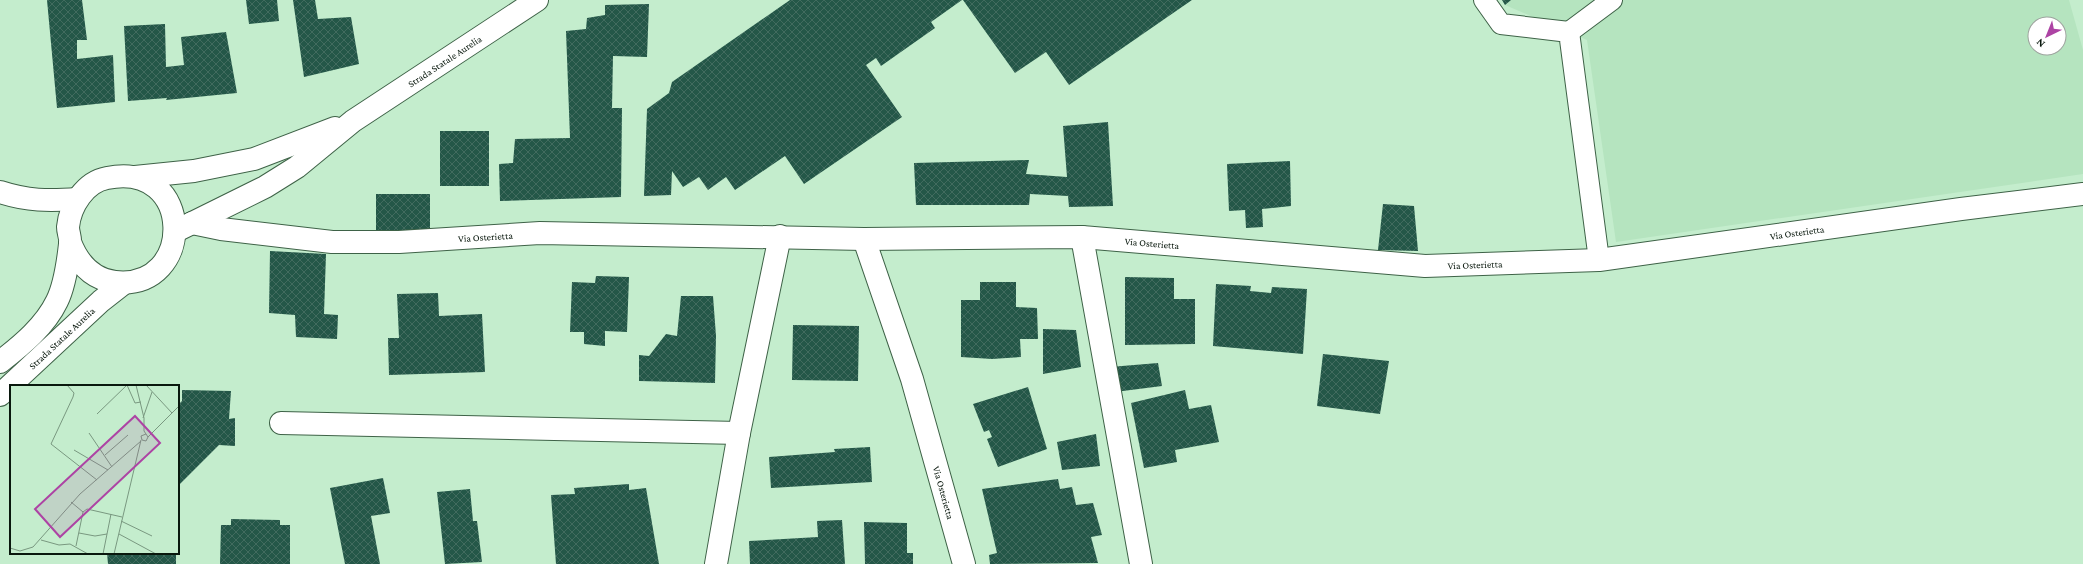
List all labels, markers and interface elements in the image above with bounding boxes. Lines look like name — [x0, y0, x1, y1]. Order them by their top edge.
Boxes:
north arrow — [2027, 16, 2067, 56]
street label: Strada Statale Aurelia — [406, 32, 484, 89]
text: N — [2033, 36, 2047, 50]
street label: Via Osterietta — [1769, 223, 1825, 241]
street label: Via Osterietta — [458, 229, 514, 244]
street label: Via Osterietta — [1124, 235, 1180, 251]
street label: Via Osterietta — [1447, 258, 1503, 271]
street label: Strada Statale Aurelia — [26, 304, 97, 371]
inset map — [10, 385, 179, 554]
street label: Via Osterietta — [931, 465, 957, 521]

